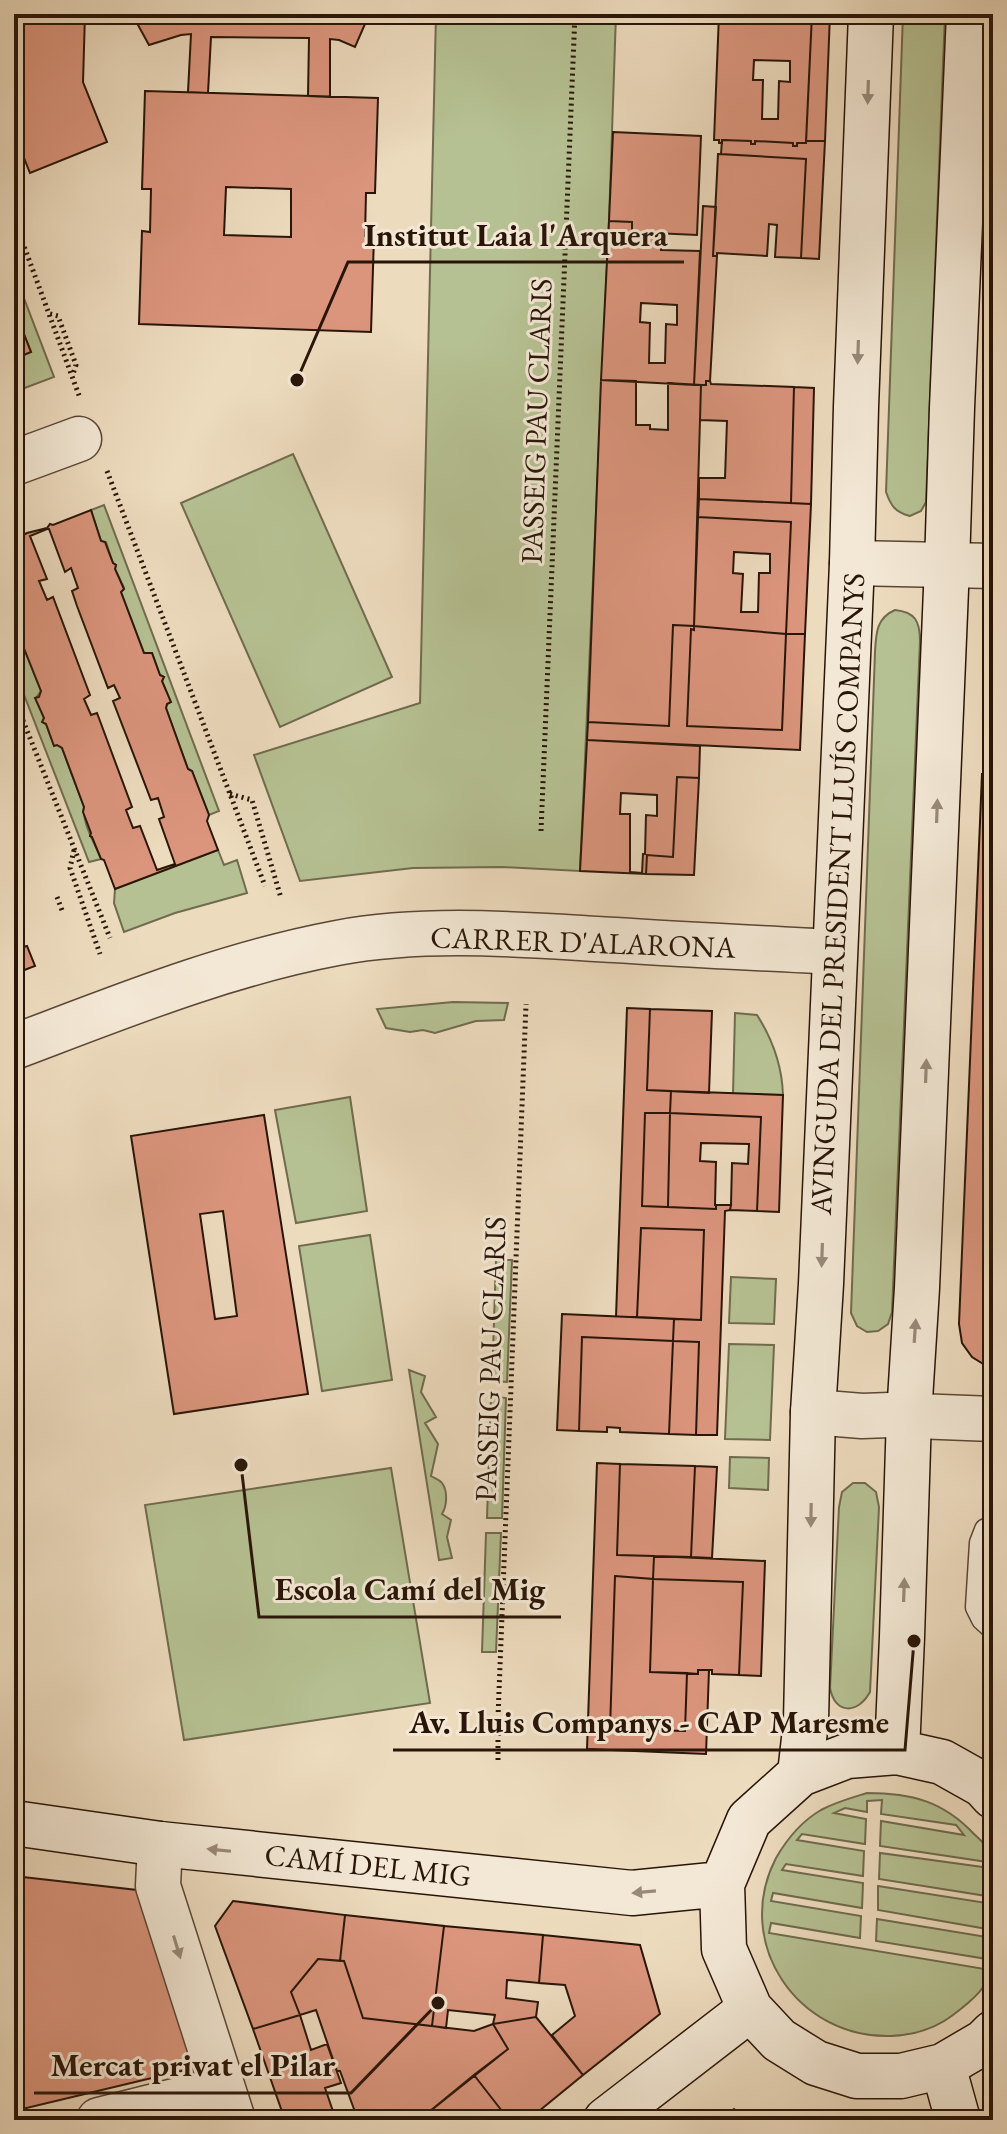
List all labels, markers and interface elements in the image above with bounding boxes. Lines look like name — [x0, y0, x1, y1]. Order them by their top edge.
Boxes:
one-way arrow — [862, 80, 875, 105]
callout: Institut Laia l'Arquera — [348, 206, 684, 262]
text: Institut Laia l'Arquera — [364, 214, 669, 256]
street label: PASSEIG PAU CLARIS — [512, 278, 560, 564]
one-way arrow — [851, 340, 864, 365]
street label: AVINGUDA DEL PRESIDENT LLUÍS COMPANYS — [801, 572, 873, 1217]
one-way arrow — [931, 798, 944, 823]
street label: CARRER D'ALARONA — [430, 917, 737, 967]
one-way arrow — [920, 1058, 933, 1083]
street label: PASSEIG PAU CLARIS — [466, 1216, 514, 1502]
one-way arrow — [815, 1243, 828, 1268]
one-way arrow — [908, 1318, 921, 1343]
one-way arrow — [805, 1503, 817, 1528]
callout: Escola Camí del Mig — [259, 1561, 561, 1617]
text: Escola Camí del Mig — [275, 1568, 546, 1610]
one-way arrow — [897, 1577, 910, 1602]
callout: Av. Lluis Companys - CAP Maresme — [393, 1694, 905, 1750]
text: Av. Lluis Companys - CAP Maresme — [408, 1701, 889, 1743]
street label: CAMÍ DEL MIG — [263, 1835, 473, 1895]
one-way arrow — [206, 1843, 231, 1856]
one-way arrow — [632, 1885, 657, 1898]
one-way arrow — [171, 1935, 184, 1959]
callout: Mercat privat el Pilar — [34, 2037, 351, 2093]
text: Mercat privat el Pilar — [50, 2044, 336, 2086]

